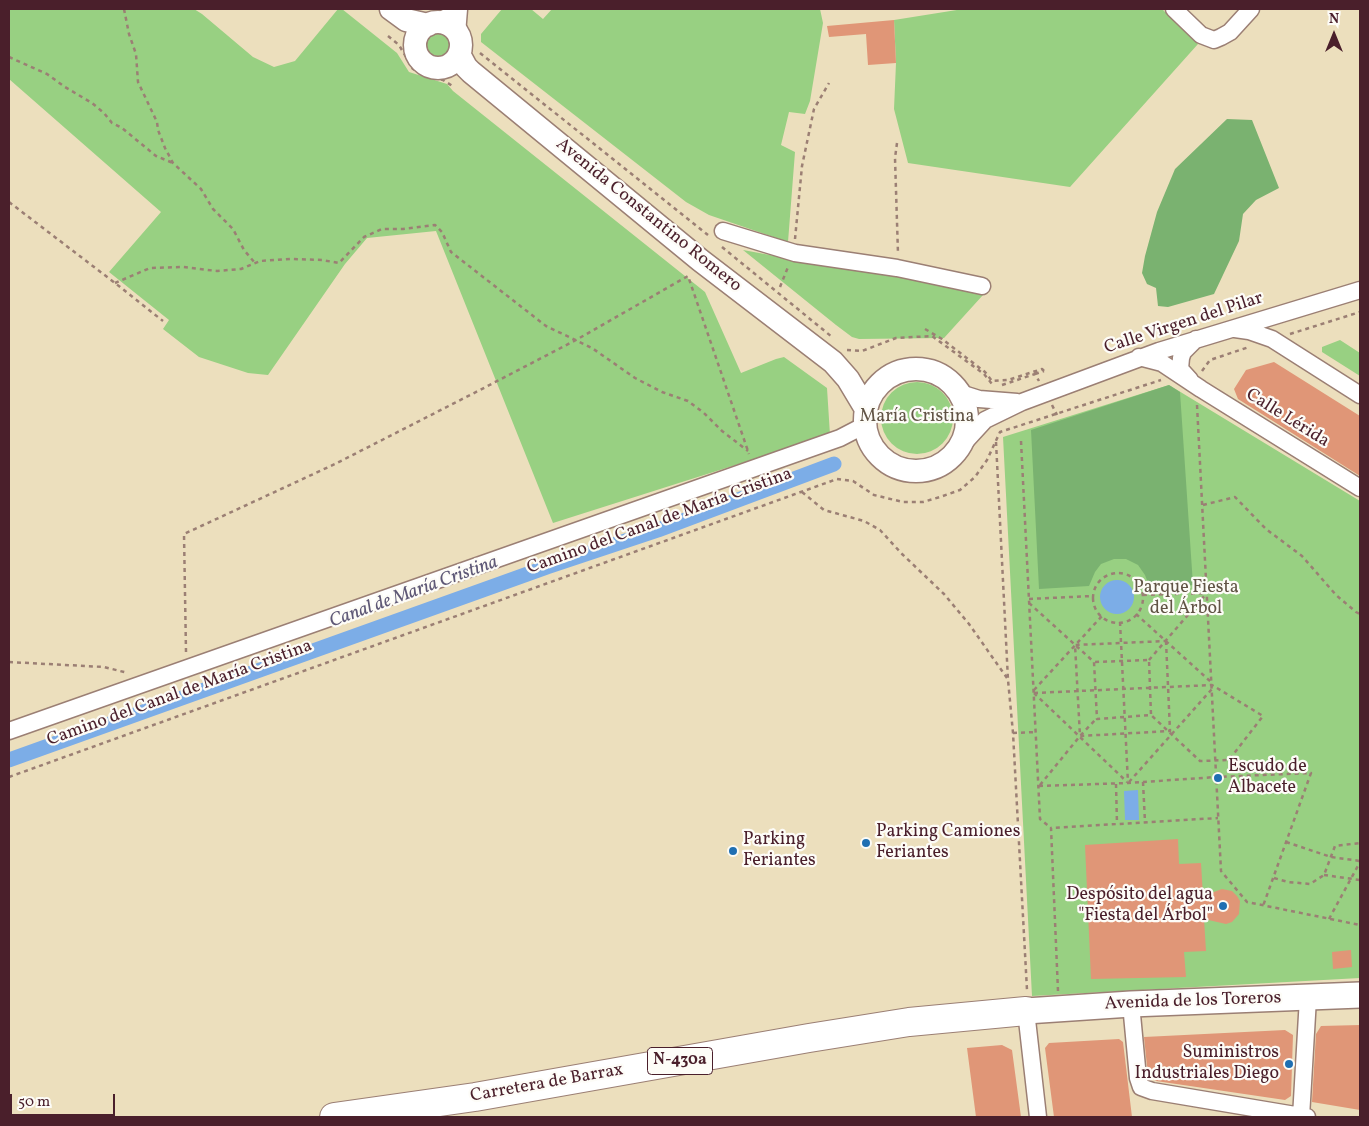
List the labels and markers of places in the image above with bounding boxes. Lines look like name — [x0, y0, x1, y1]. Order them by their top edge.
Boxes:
place label: Escudo de Albacete — [1228, 757, 1307, 800]
marker: Escudo de Albacete — [1212, 772, 1224, 784]
place label: Parking Camiones Feriantes — [876, 822, 1020, 864]
place label: Parking Feriantes — [743, 830, 816, 872]
marker: Parking Camiones Feriantes — [860, 837, 872, 849]
marker: Parking Feriantes — [727, 845, 739, 857]
place label: Despósito del agua "Fiesta del Árbol" — [1066, 885, 1213, 928]
marker: Despósito del agua "Fiesta del Árbol" — [1217, 900, 1229, 912]
place label: Suministros Industriales Diego — [1135, 1043, 1279, 1086]
marker: Suministros Industriales Diego — [1283, 1058, 1295, 1070]

